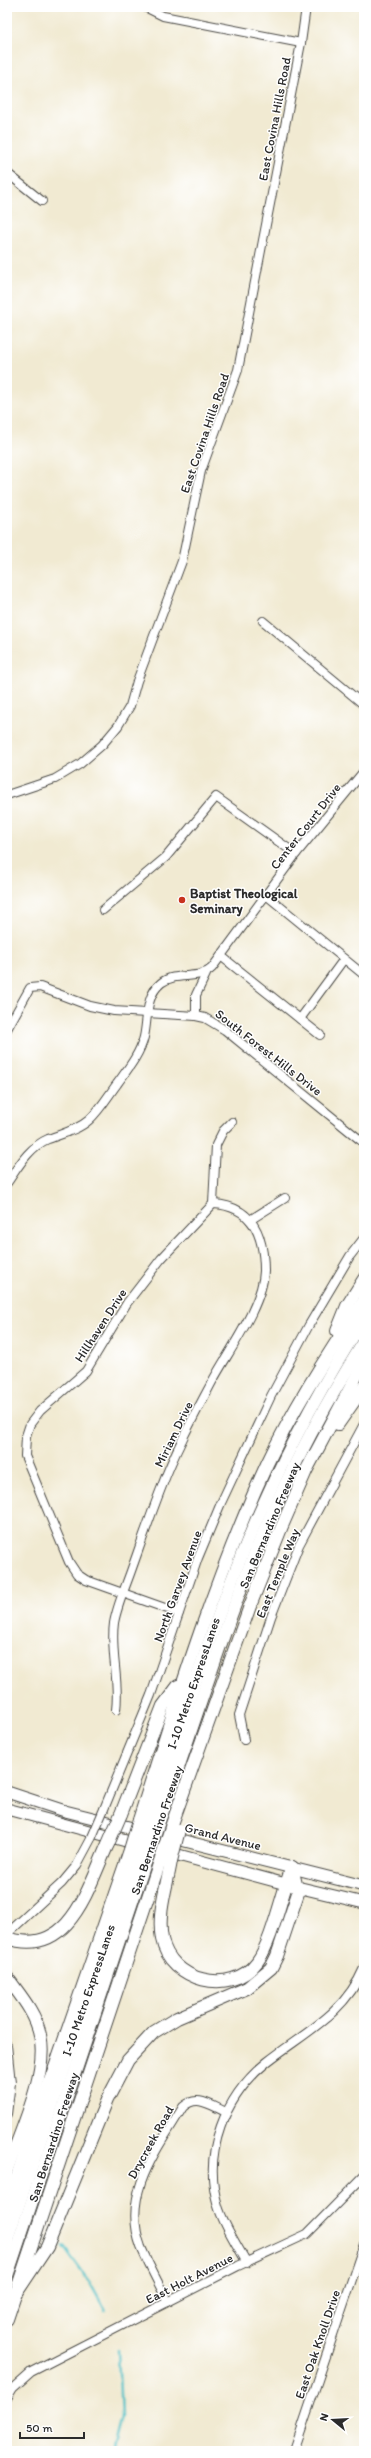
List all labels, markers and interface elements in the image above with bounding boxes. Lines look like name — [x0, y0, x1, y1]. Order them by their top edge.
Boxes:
street label: East Covina Hills Road — [255, 56, 294, 182]
street label: East Covina Hills Road — [177, 371, 232, 495]
street label: Center Court Drive — [267, 780, 344, 872]
place label: Baptist Theological Seminary — [190, 886, 298, 917]
marker: Baptist Theological Seminary — [177, 895, 187, 905]
street label: South Forest Hills Drive — [212, 1006, 325, 1099]
street label: Hillhaven Drive — [71, 1286, 130, 1365]
street label: Miriam Drive — [151, 1399, 196, 1470]
street label: San Bernardino Freeway — [236, 1460, 303, 1591]
street label: East Temple Way — [253, 1526, 302, 1620]
street label: North Garvey Avenue — [150, 1528, 205, 1644]
street label: I-10 Metro ExpressLanes — [164, 1615, 223, 1751]
street label: San Bernardino Freeway — [127, 1764, 186, 1897]
street label: Grand Avenue — [183, 1820, 263, 1853]
street label: I-10 Metro ExpressLanes — [59, 1922, 118, 2058]
street label: San Bernardino Freeway — [25, 2070, 82, 2204]
street label: Drycreek Road — [124, 2103, 177, 2181]
street label: East Holt Avenue — [143, 2250, 235, 2307]
street label: East Oak Knoll Drive — [292, 2288, 343, 2401]
north arrow — [313, 2400, 353, 2440]
text: N — [317, 2412, 331, 2423]
scale bar — [20, 2414, 84, 2440]
text: 50 m — [26, 2421, 52, 2435]

